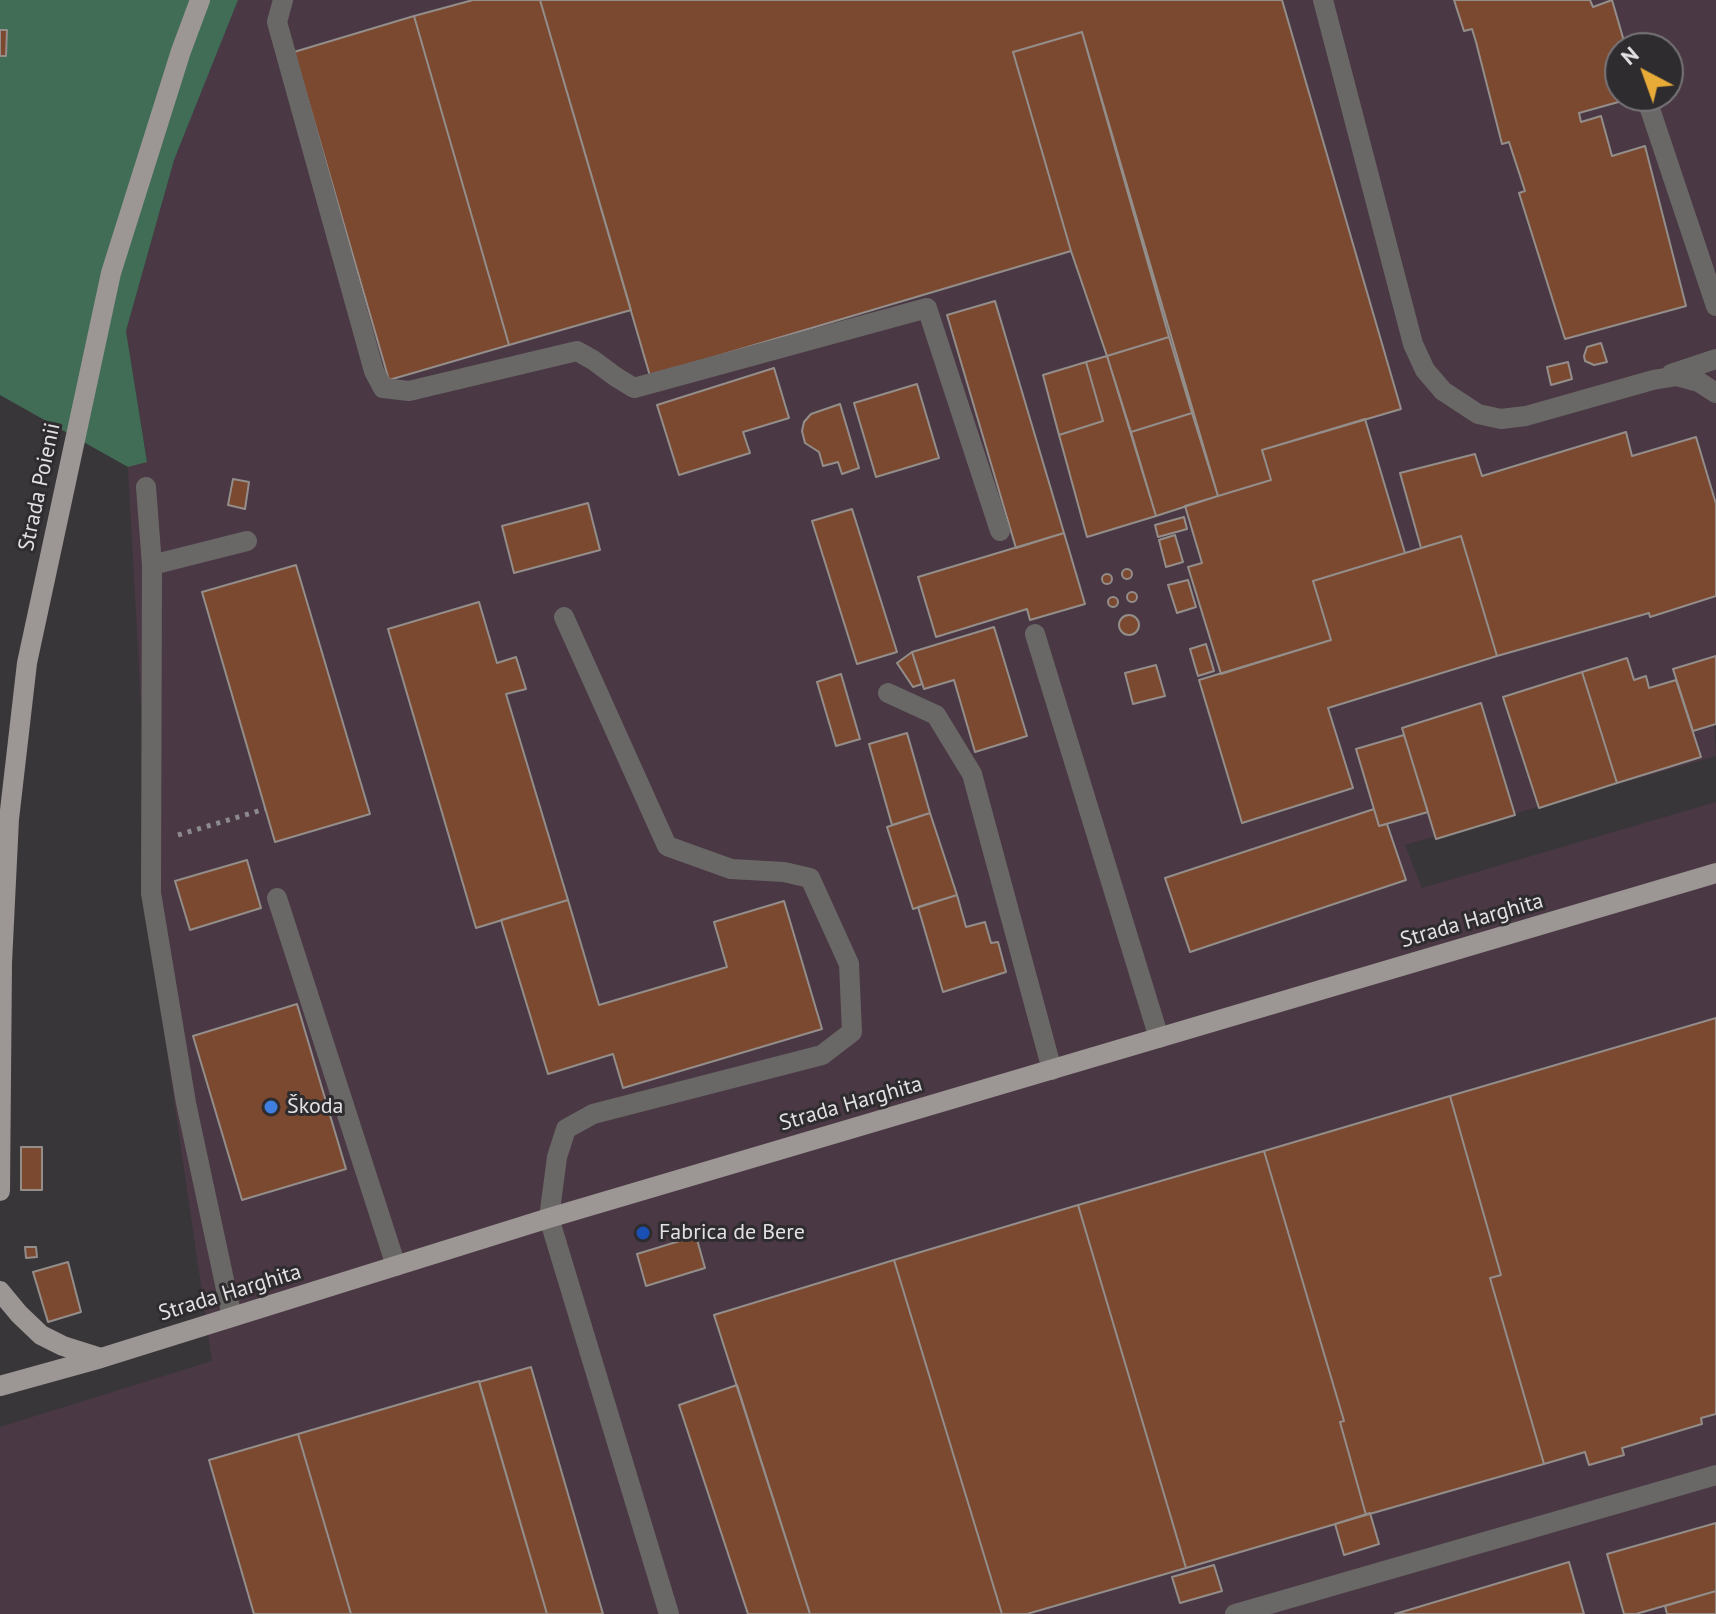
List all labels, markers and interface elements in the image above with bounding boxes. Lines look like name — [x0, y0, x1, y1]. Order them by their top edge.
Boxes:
north arrow — [1604, 32, 1684, 112]
text: N — [1615, 40, 1644, 71]
street label: Strada Poienii — [14, 421, 66, 553]
street label: Strada Harghita — [1397, 888, 1547, 954]
street label: Strada Harghita — [776, 1071, 926, 1137]
place label: Škoda — [287, 1094, 343, 1120]
marker: Škoda — [262, 1098, 280, 1116]
place label: Fabrica de Bere — [659, 1220, 805, 1246]
marker: Fabrica de Bere — [634, 1224, 652, 1242]
street label: Strada Harghita — [156, 1259, 304, 1327]

